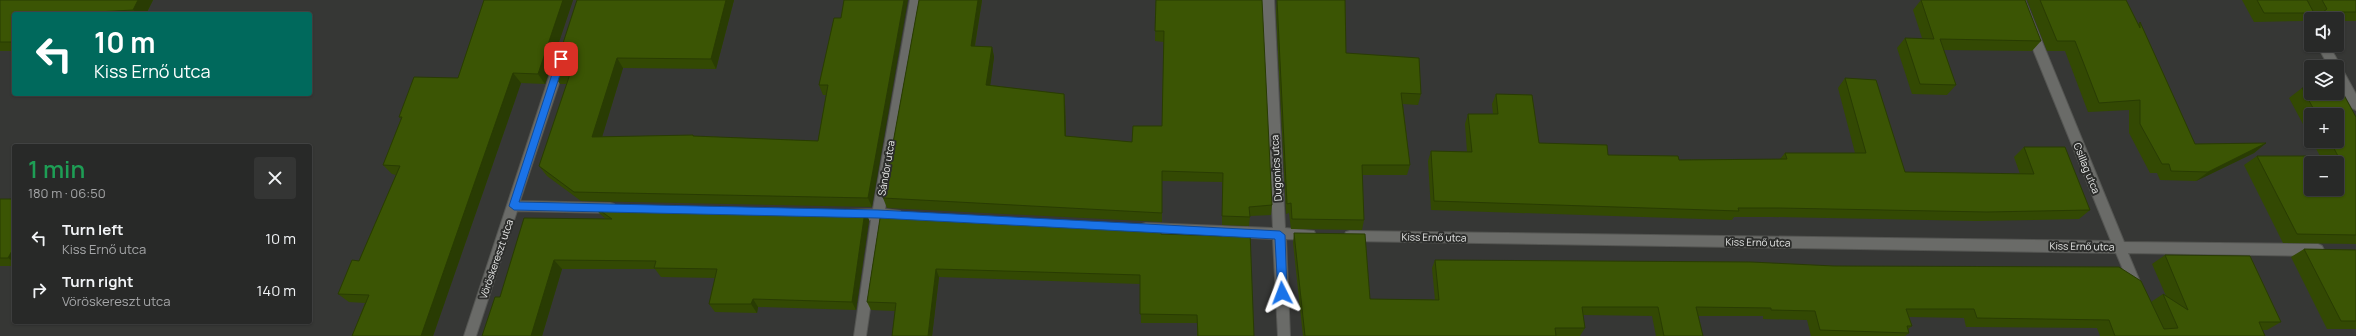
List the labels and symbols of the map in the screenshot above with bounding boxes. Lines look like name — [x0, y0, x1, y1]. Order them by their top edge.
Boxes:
pin — [544, 42, 578, 76]
street label: Dugonics utca — [1267, 134, 1285, 202]
street label: Sándor utca — [874, 139, 898, 197]
street label: Csillag utca — [2070, 140, 2104, 196]
street label: Vöröskereszt utca — [476, 217, 516, 301]
street label: Kiss Ernő utca — [1402, 229, 1466, 245]
street label: Kiss Ernő utca — [1726, 234, 1790, 250]
street label: Kiss Ernő utca — [2050, 238, 2114, 254]
position arrow — [1261, 272, 1303, 314]

